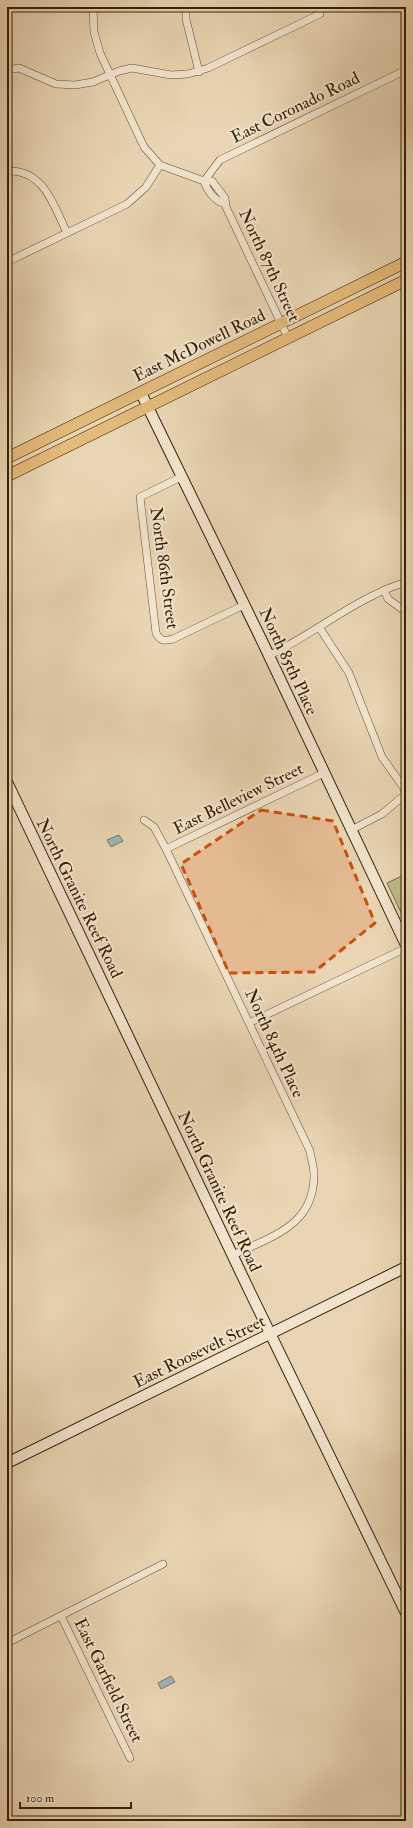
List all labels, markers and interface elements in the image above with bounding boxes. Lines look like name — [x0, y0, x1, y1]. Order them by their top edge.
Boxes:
street label: East Coronado Road — [227, 67, 364, 148]
street label: North 87th Street — [234, 205, 305, 325]
street label: East McDowell Road — [130, 304, 269, 387]
street label: North 86th Street — [146, 506, 184, 631]
street label: North 85th Place — [255, 604, 323, 718]
street label: East Belleview Street — [170, 758, 307, 839]
street label: North Granite Reef Road — [32, 815, 128, 982]
street label: North 84th Place — [240, 985, 309, 1101]
street label: North Granite Reef Road — [173, 1107, 266, 1276]
street label: East Roosevelt Street — [130, 1310, 269, 1392]
street label: East Garfield Street — [69, 1615, 148, 1746]
scale bar — [20, 1784, 131, 1810]
text: 100 m — [26, 1791, 55, 1806]

